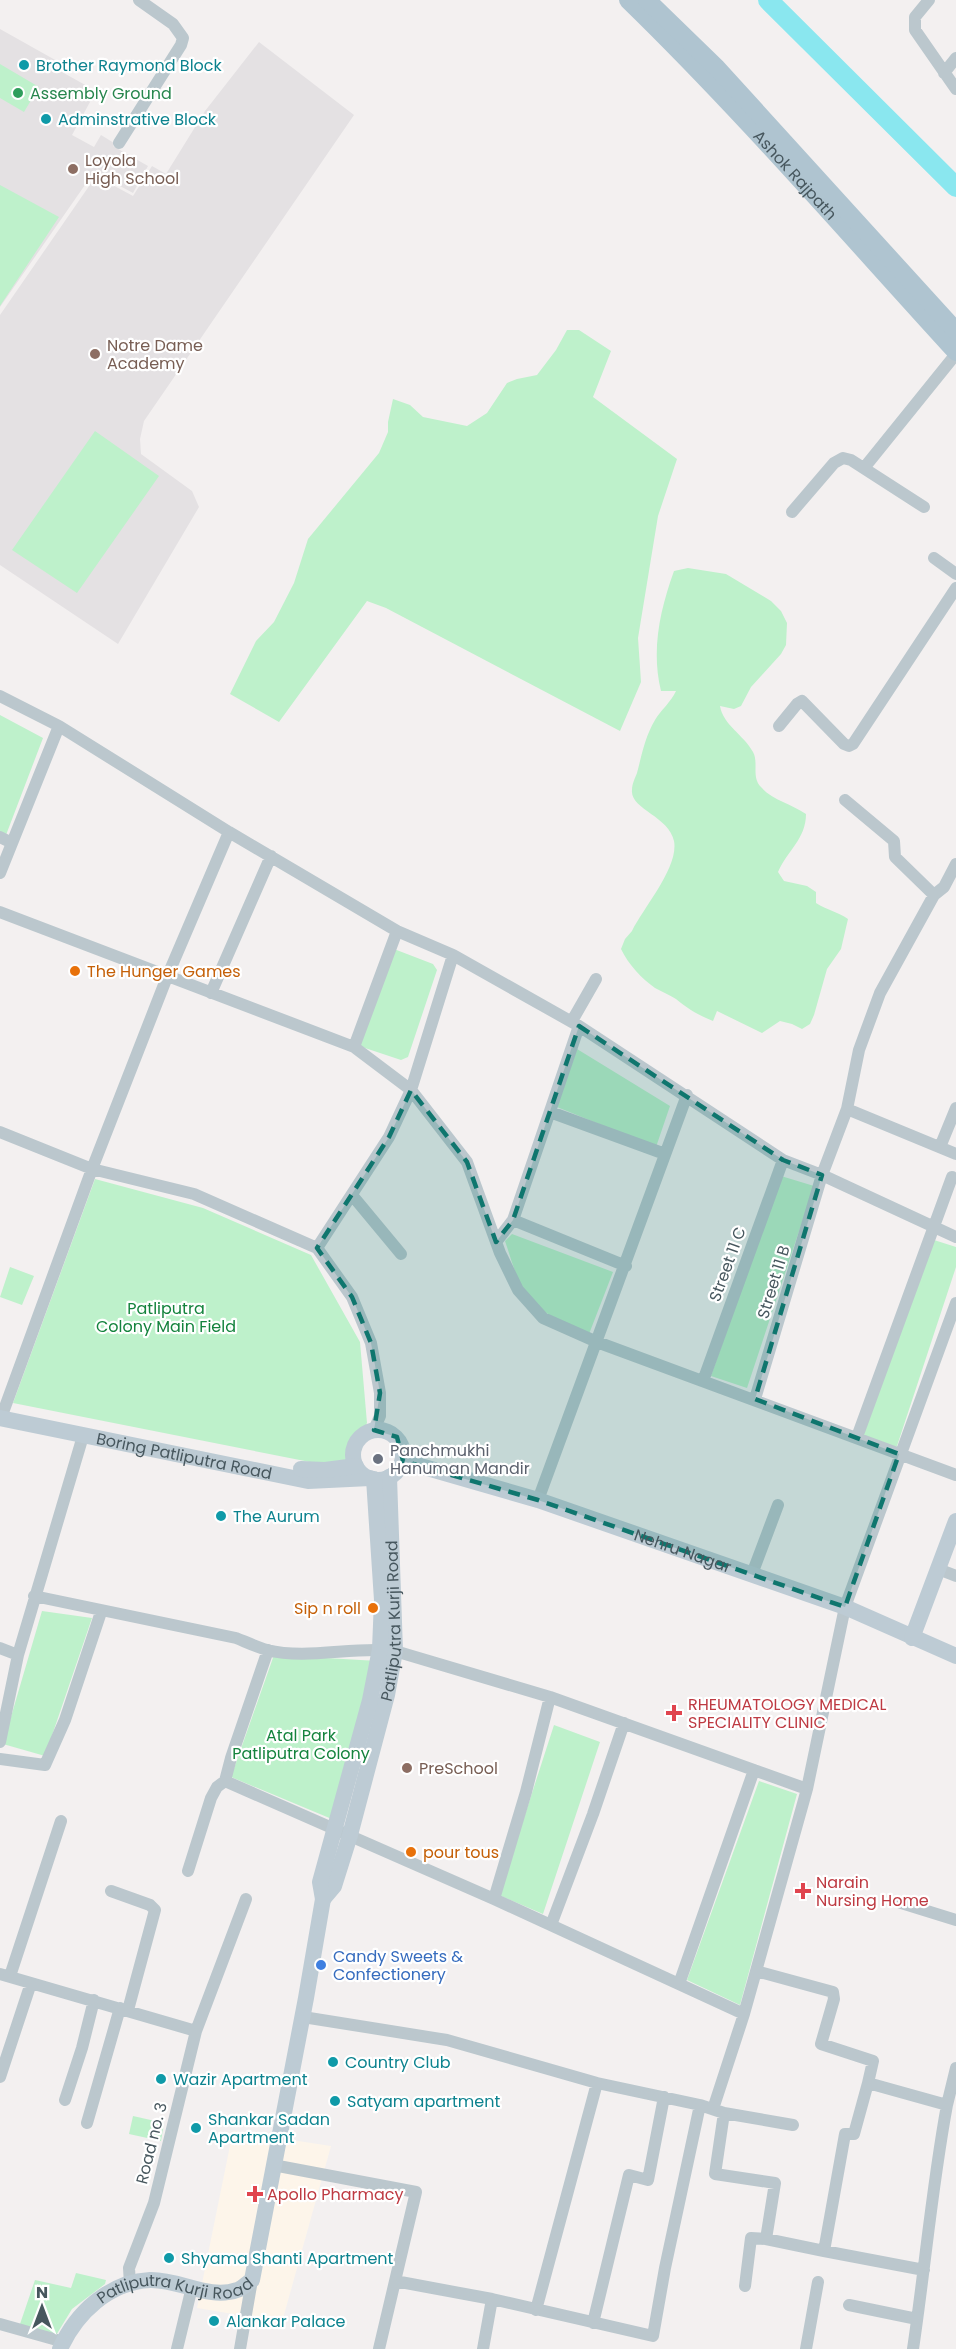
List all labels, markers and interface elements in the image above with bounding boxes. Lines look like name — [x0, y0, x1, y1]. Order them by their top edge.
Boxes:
place label: Brother Raymond Block — [36, 54, 223, 77]
marker: Brother Raymond Block — [17, 58, 31, 72]
place label: Assembly Ground — [30, 82, 172, 105]
marker: Assembly Ground — [11, 86, 25, 100]
place label: Adminstrative Block — [58, 108, 217, 131]
marker: Adminstrative Block — [39, 112, 53, 126]
street label: Ashok Rajpath — [748, 125, 842, 225]
place label: Loyola High School — [85, 149, 179, 190]
marker: Loyola High School — [66, 162, 80, 176]
place label: Notre Dame Academy — [107, 334, 203, 375]
marker: Notre Dame Academy — [88, 347, 102, 361]
place label: The Hunger Games — [87, 960, 241, 983]
marker: The Hunger Games — [68, 964, 82, 978]
street label: Street 11 C — [703, 1224, 752, 1305]
street label: Street 11 B — [751, 1243, 796, 1322]
park label: Patliputra Colony Main Field — [96, 1297, 236, 1338]
street label: Boring Patliputra Road — [94, 1427, 274, 1485]
place label: Panchmukhi Hanuman Mandir — [390, 1439, 530, 1480]
marker: Panchmukhi Hanuman Mandir — [371, 1452, 385, 1466]
place label: The Aurum — [233, 1505, 320, 1528]
marker: The Aurum — [214, 1509, 228, 1523]
street label: Nehru Nagar — [631, 1523, 735, 1579]
street label: Patliputra Kurji Road — [375, 1540, 408, 1704]
place label: Sip n roll — [294, 1597, 361, 1620]
marker: Sip n roll — [366, 1601, 380, 1615]
place label: RHEUMATOLOGY MEDICAL SPECIALITY CLINIC — [688, 1693, 887, 1734]
marker: RHEUMATOLOGY MEDICAL SPECIALITY CLINIC — [665, 1704, 683, 1722]
park label: Atal Park Patliputra Colony — [232, 1724, 370, 1765]
place label: PreSchool — [419, 1757, 498, 1780]
marker: PreSchool — [400, 1761, 414, 1775]
place label: pour tous — [423, 1841, 499, 1864]
marker: pour tous — [404, 1845, 418, 1859]
place label: Narain Nursing Home — [816, 1871, 929, 1912]
marker: Narain Nursing Home — [794, 1882, 812, 1900]
place label: Candy Sweets & Confectionery — [333, 1945, 463, 1986]
marker: Candy Sweets & Confectionery — [314, 1958, 328, 1972]
place label: Country Club — [345, 2051, 451, 2074]
marker: Country Club — [326, 2055, 340, 2069]
place label: Wazir Apartment — [173, 2068, 308, 2091]
marker: Wazir Apartment — [154, 2072, 168, 2086]
place label: Satyam apartment — [347, 2090, 500, 2113]
marker: Satyam apartment — [328, 2094, 342, 2108]
street label: Road no. 3 — [130, 2100, 173, 2186]
place label: Shankar Sadan Apartment — [208, 2108, 330, 2149]
marker: Shankar Sadan Apartment — [189, 2121, 203, 2135]
place label: Apollo Pharmacy — [267, 2183, 404, 2206]
marker: Apollo Pharmacy — [248, 2187, 262, 2201]
place label: Shyama Shanti Apartment — [181, 2247, 394, 2270]
marker: Shyama Shanti Apartment — [162, 2251, 176, 2265]
street label: Patliputra Kurji Road — [92, 2269, 259, 2309]
north arrow — [12, 2277, 72, 2337]
text: N — [36, 2281, 48, 2304]
place label: Alankar Palace — [226, 2310, 346, 2333]
marker: Alankar Palace — [207, 2314, 221, 2328]

